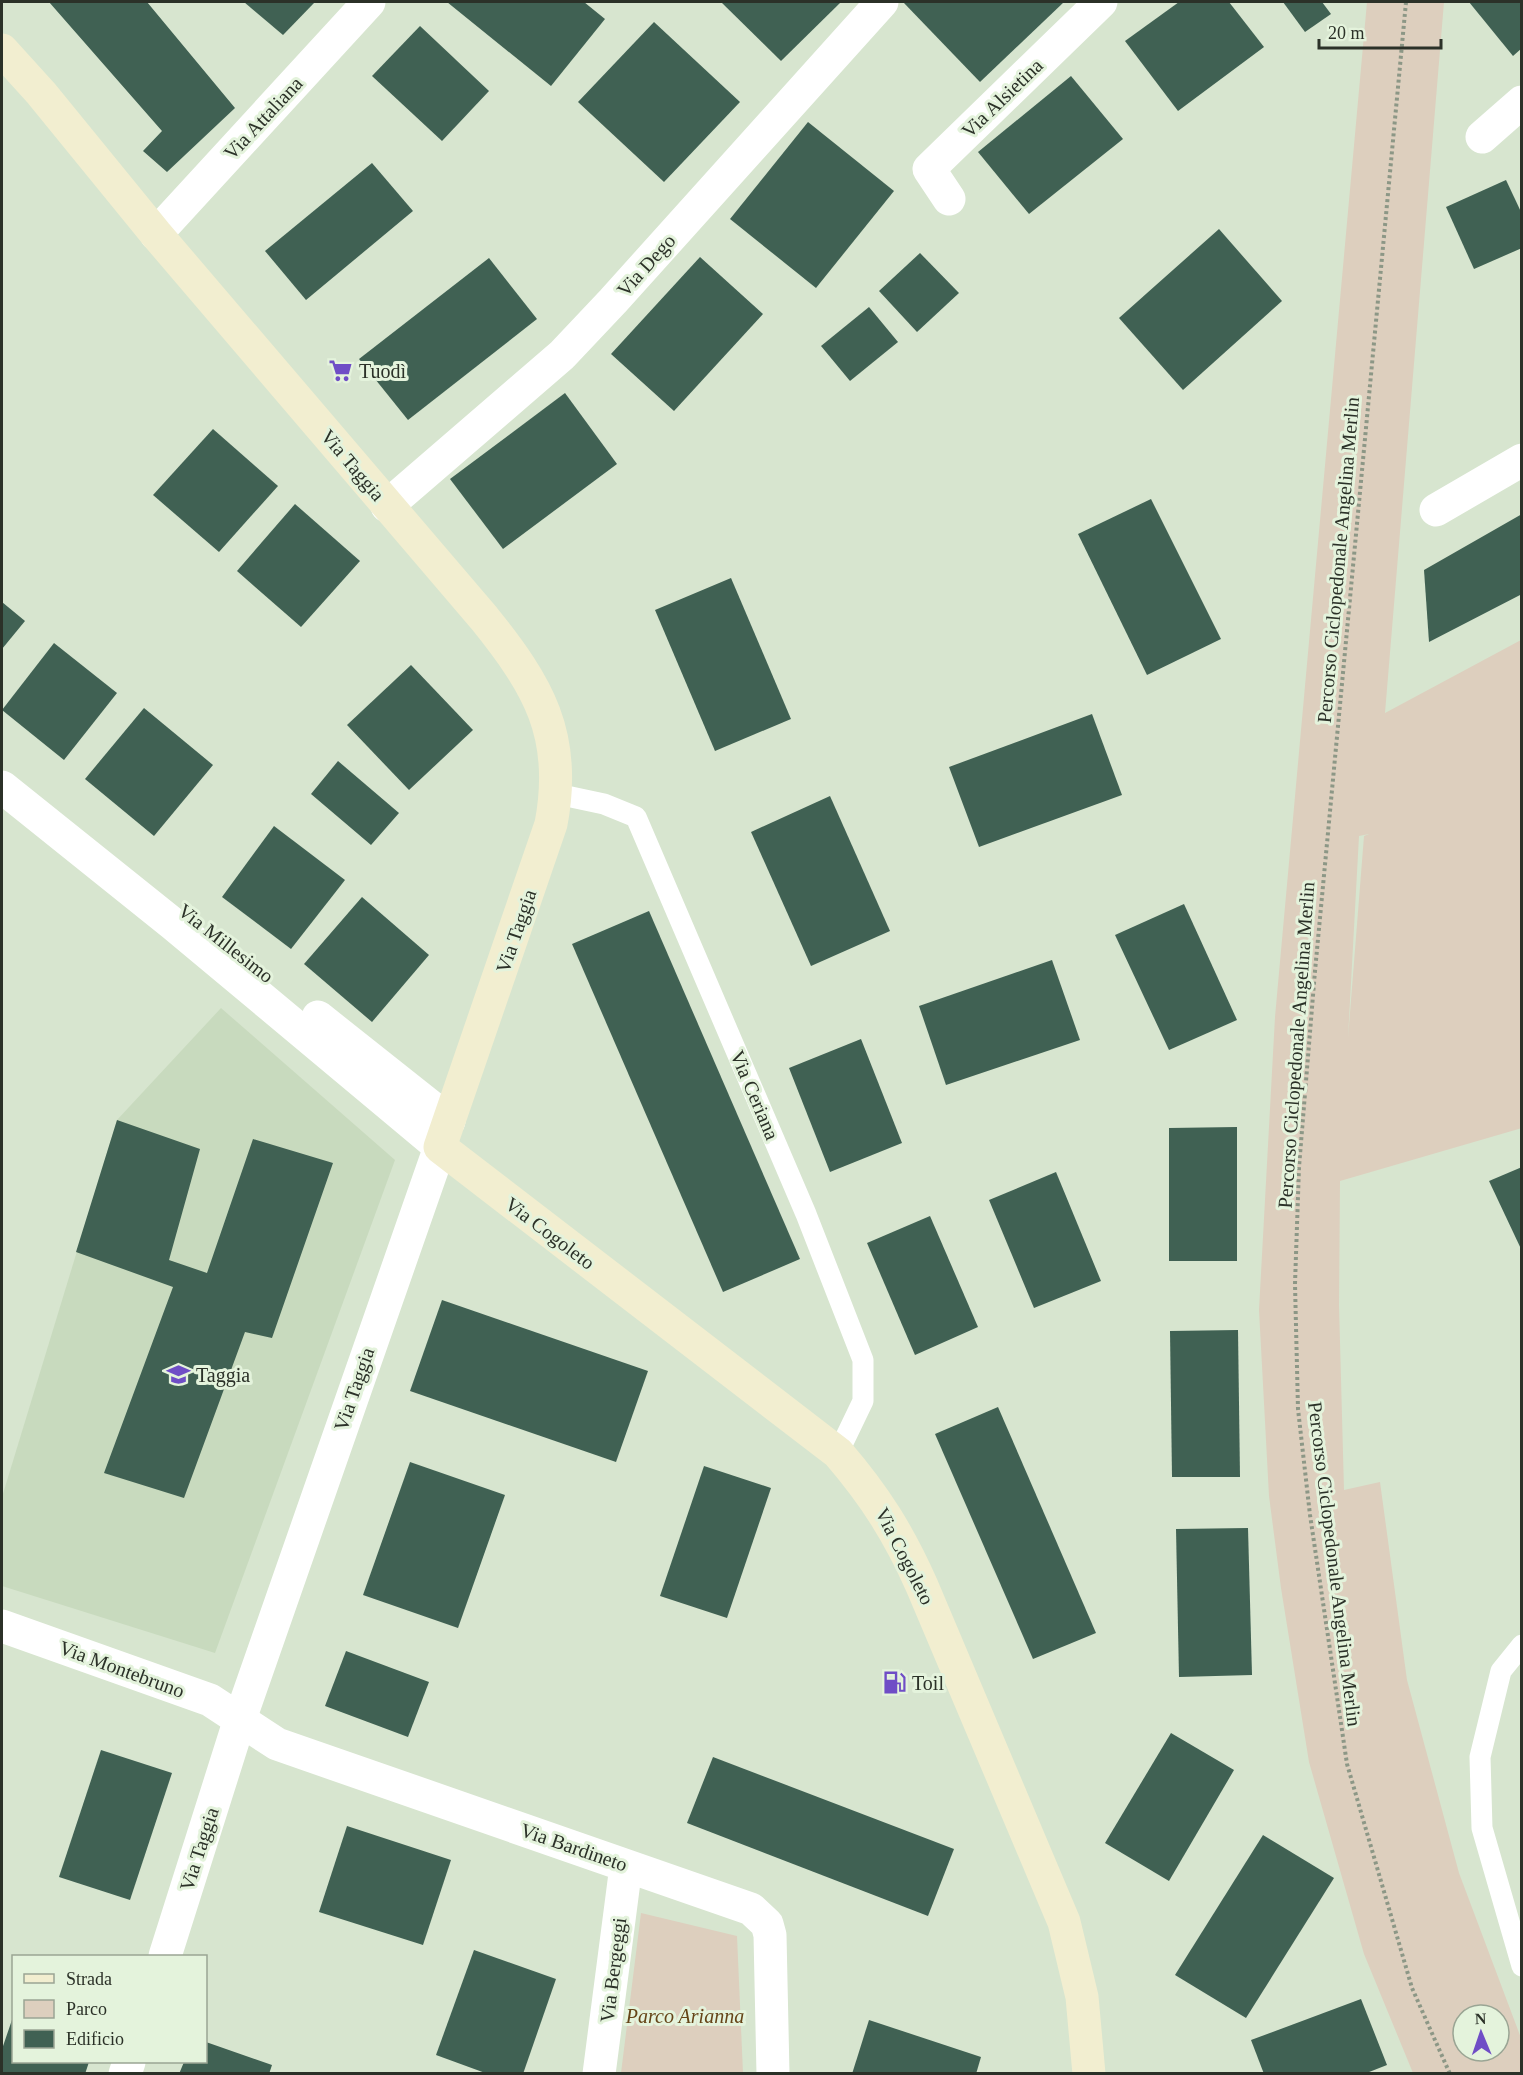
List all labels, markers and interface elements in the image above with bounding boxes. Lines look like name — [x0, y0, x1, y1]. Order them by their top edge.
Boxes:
scale bar — [1319, 12, 1440, 50]
text: 20 m — [1328, 23, 1365, 43]
street label: Via Alsietina — [957, 54, 1047, 142]
street label: Via Attaliana — [219, 72, 307, 164]
street label: Via Dego — [612, 229, 680, 301]
supermarket icon: Tuodì — [328, 358, 354, 384]
place label: Tuodì — [359, 360, 407, 382]
street label: Percorso Ciclopedonale Angelina Merlin — [1313, 396, 1364, 724]
street label: Via Taggia — [316, 425, 389, 506]
street label: Percorso Ciclopedonale Angelina Merlin — [1274, 881, 1319, 1209]
street label: Via Taggia — [492, 886, 541, 976]
street label: Via Millesimo — [174, 899, 278, 987]
street label: Via Ceriana — [726, 1047, 784, 1143]
street label: Via Cogoleto — [500, 1192, 599, 1274]
street label: Via Taggia — [330, 1344, 379, 1434]
school or university icon: Taggia — [165, 1362, 191, 1388]
place label: Taggia — [196, 1364, 250, 1387]
street label: Percorso Ciclopedonale Angelina Merlin — [1303, 1400, 1366, 1728]
street label: Via Cogoleto — [870, 1504, 939, 1609]
street label: Via Montebruno — [56, 1636, 188, 1702]
fuel station icon: Toil — [881, 1670, 907, 1696]
place label: Toil — [912, 1672, 944, 1694]
street label: Via Taggia — [175, 1804, 224, 1894]
street label: Via Bardineto — [518, 1818, 630, 1876]
street label: Via Bergeggi — [596, 1916, 631, 2024]
legend — [12, 1955, 207, 2063]
text: Strada — [66, 1969, 112, 1989]
text: Parco — [66, 1999, 107, 2019]
north arrow — [1451, 2003, 1511, 2063]
park label: Parco Arianna — [625, 2005, 744, 2027]
text: N — [1474, 2010, 1487, 2027]
text: Edificio — [66, 2029, 124, 2049]

